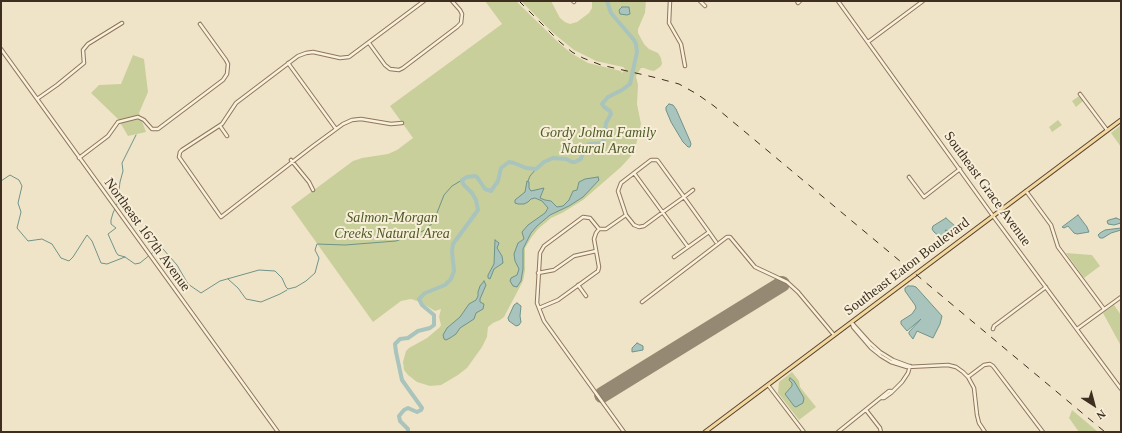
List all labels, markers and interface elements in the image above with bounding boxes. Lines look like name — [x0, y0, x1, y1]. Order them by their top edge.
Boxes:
park label: Gordy Jolma Family Natural Area — [540, 125, 656, 158]
street label: Southeast Grace Avenue — [940, 129, 1034, 249]
street label: Northeast 167th Avenue — [100, 175, 194, 295]
park label: Salmon-Morgan Creeks Natural Area — [334, 210, 450, 242]
street label: Southeast Eaton Boulevard — [841, 214, 973, 320]
north arrow — [1074, 385, 1114, 425]
text: N — [1094, 408, 1108, 422]

